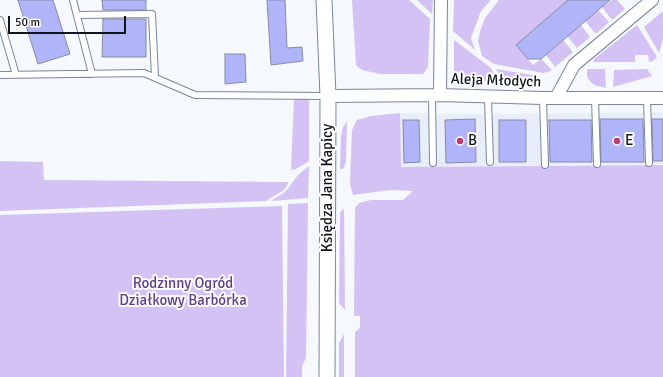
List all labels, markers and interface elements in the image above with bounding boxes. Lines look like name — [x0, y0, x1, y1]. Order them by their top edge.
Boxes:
scale bar — [10, 8, 128, 34]
text: 50 m — [15, 15, 40, 30]
street label: Aleja Młodych — [450, 70, 542, 92]
street label: Księdza Jana Kapicy — [319, 124, 337, 252]
place label: B — [468, 132, 477, 150]
place label: E — [625, 132, 633, 150]
marker: B — [455, 136, 465, 146]
marker: E — [612, 136, 622, 146]
park label: Rodzinny Ogród Działkowy Barbórka — [119, 275, 247, 310]

